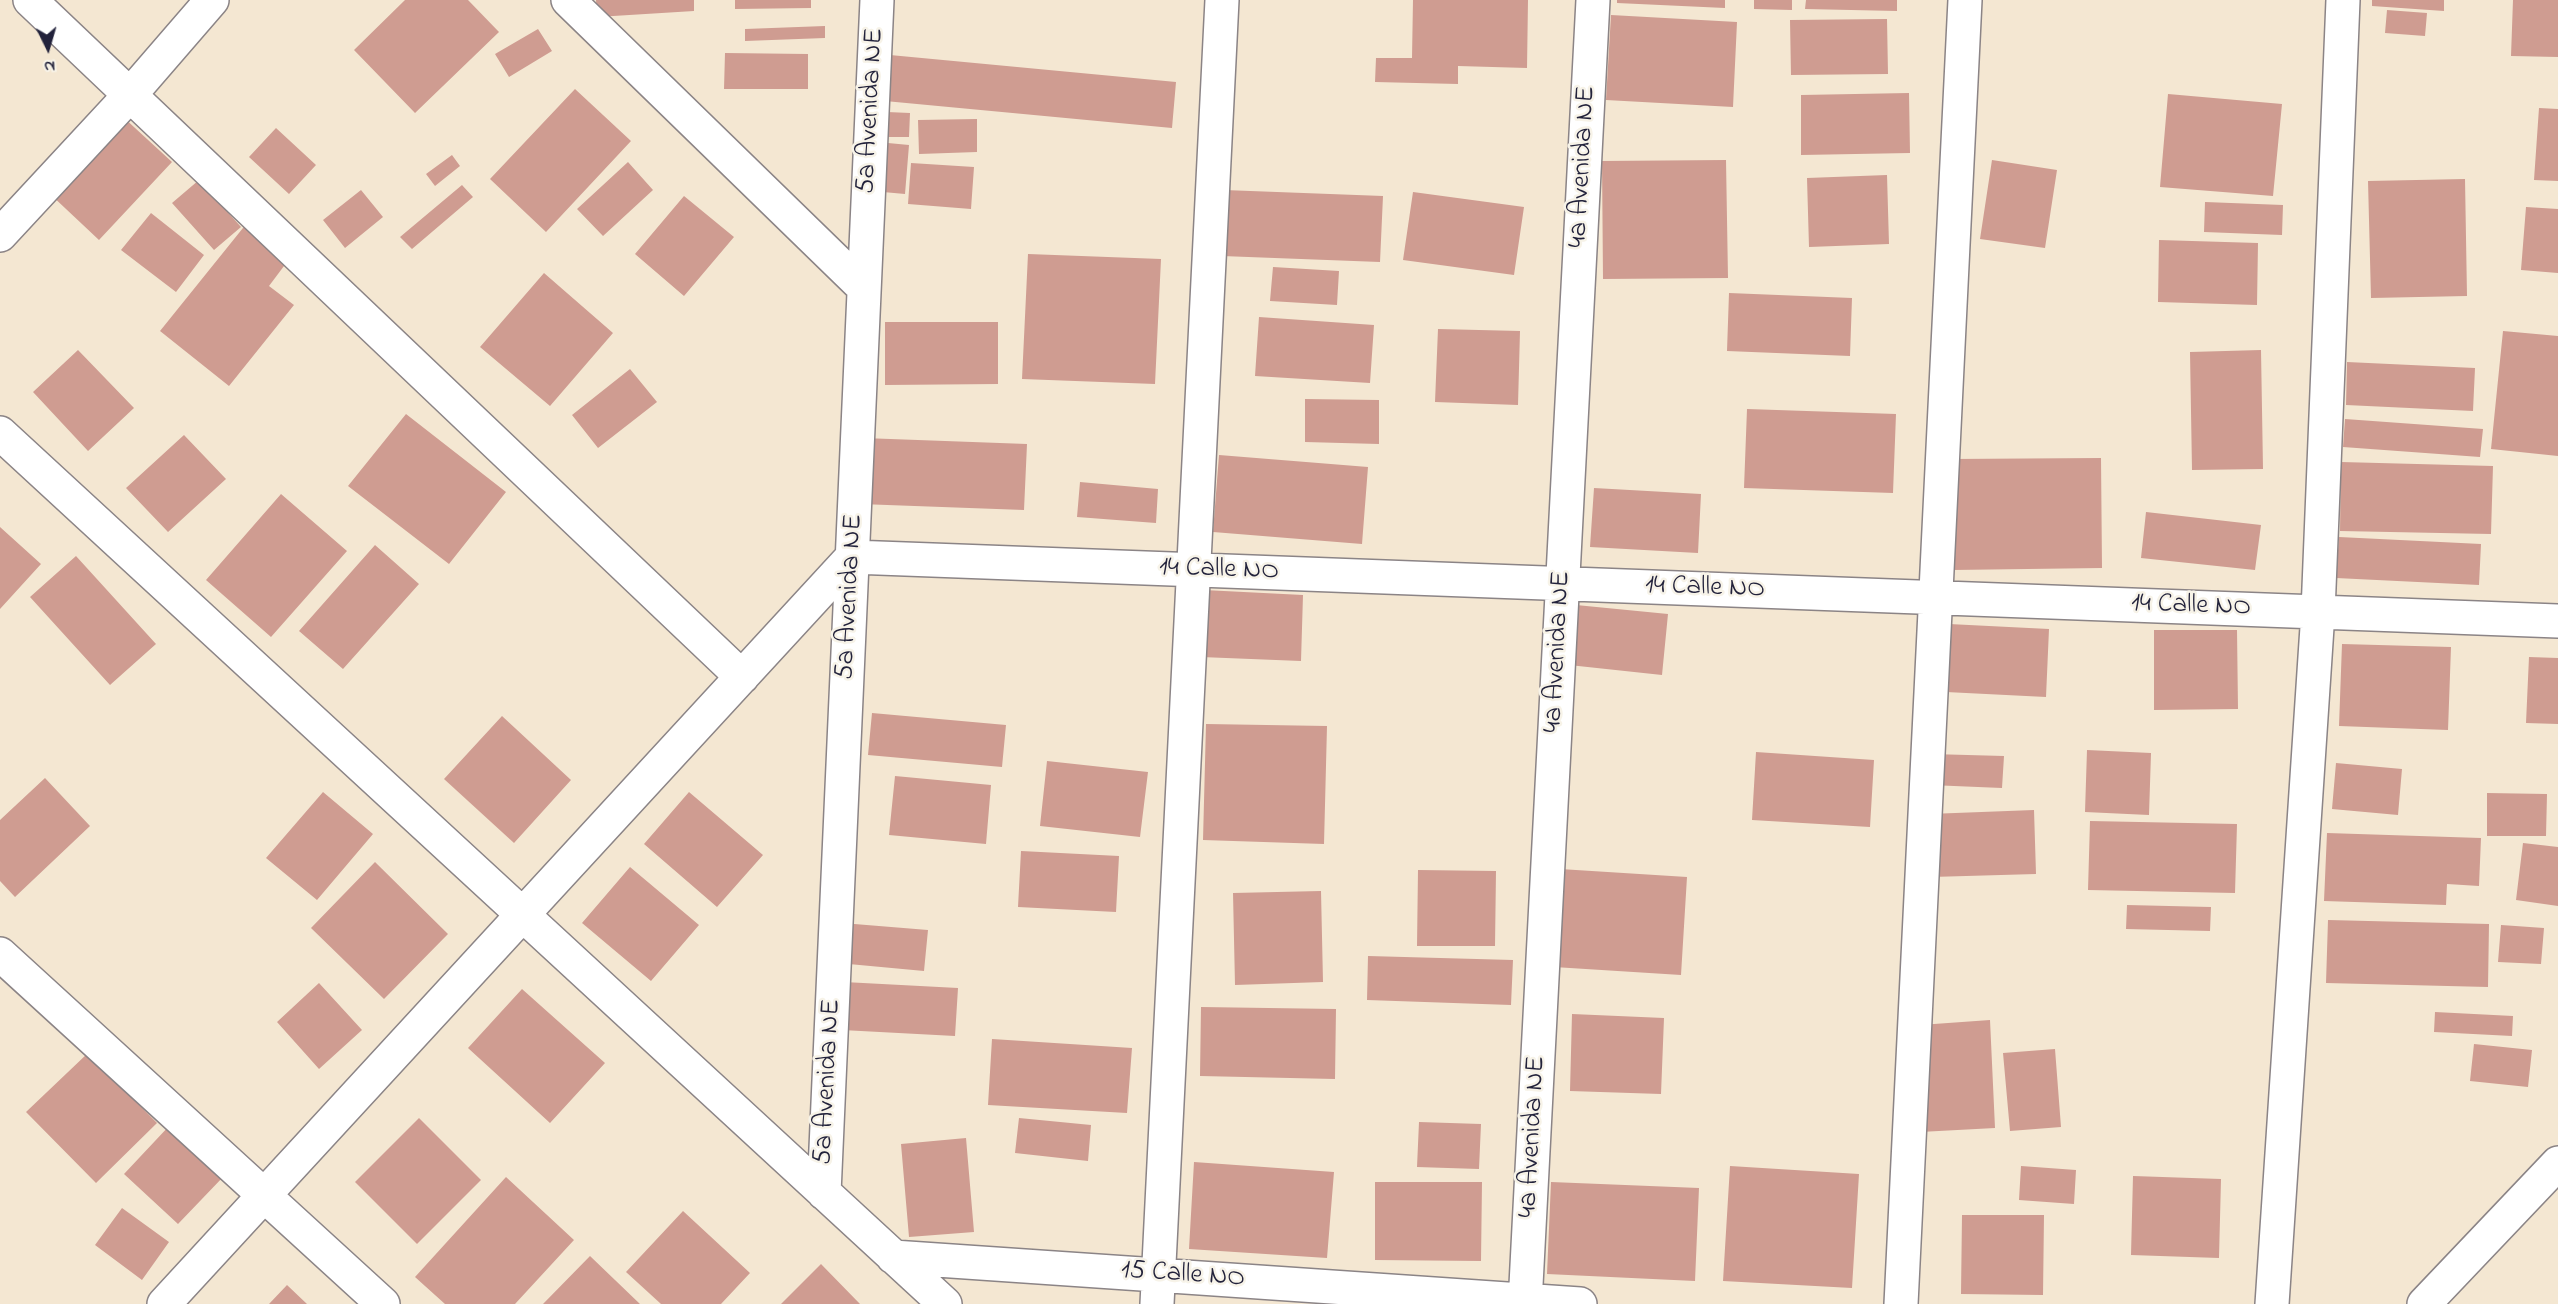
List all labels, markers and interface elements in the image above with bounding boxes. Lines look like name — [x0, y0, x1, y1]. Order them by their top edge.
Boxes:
north arrow — [18, 18, 78, 78]
street label: 5a Avenida NE — [851, 27, 893, 195]
text: N — [43, 54, 56, 78]
street label: 4a Avenida NE — [1564, 85, 1604, 249]
street label: 5a Avenida NE — [830, 513, 872, 681]
street label: 14 Calle NO — [1159, 553, 1279, 589]
street label: 4a Avenida NE — [1539, 570, 1579, 734]
street label: 14 Calle NO — [1645, 571, 1765, 607]
street label: 14 Calle NO — [2131, 589, 2251, 625]
street label: 5a Avenida NE — [808, 998, 850, 1166]
street label: 4a Avenida NE — [1514, 1055, 1554, 1219]
street label: 15 Calle NO — [1120, 1256, 1246, 1296]

